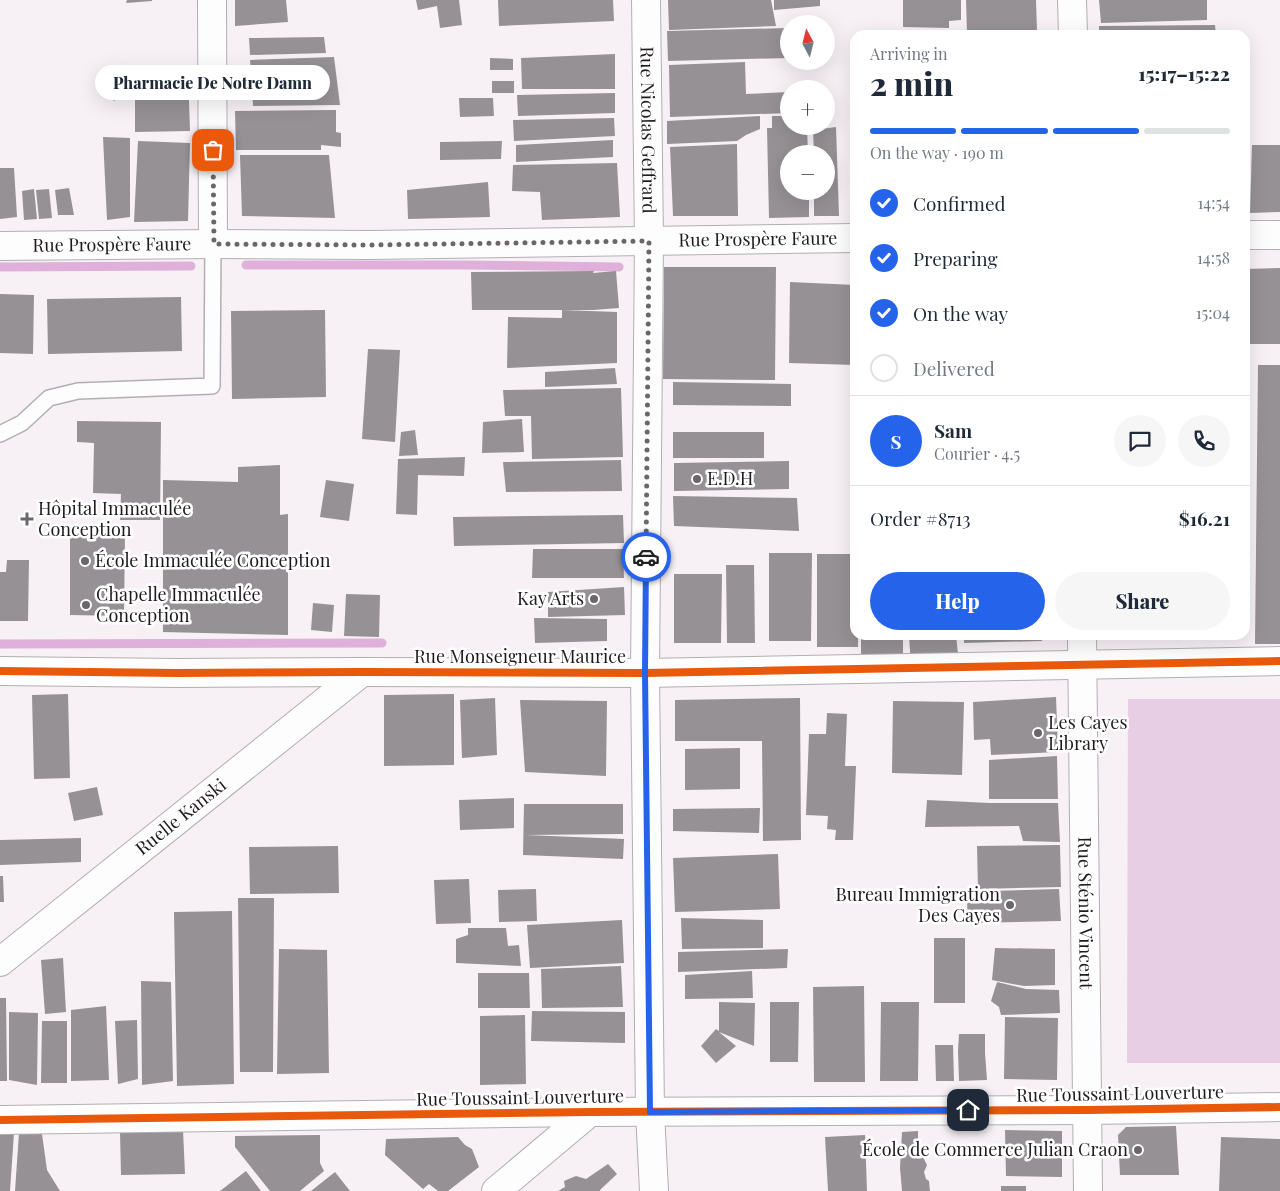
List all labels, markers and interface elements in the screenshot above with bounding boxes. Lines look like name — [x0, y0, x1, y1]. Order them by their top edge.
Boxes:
north arrow — [780, 15, 835, 70]
map controls — [780, 15, 835, 200]
text: Arriving in — [870, 43, 948, 64]
street label: Rue Nicolas Geffrard — [636, 46, 662, 214]
text: 15:17–15:22 — [1138, 60, 1230, 86]
text: 2 min — [870, 61, 953, 104]
callout: Pharmacie De Notre Damn — [96, 65, 330, 100]
text: Pharmacie De Notre Damn — [113, 72, 312, 93]
button: + — [780, 80, 835, 135]
pin — [192, 129, 234, 171]
icon: bag — [199, 136, 227, 164]
text: On the way · 190 m — [870, 142, 1004, 163]
button: − — [780, 145, 835, 200]
icon: check — [870, 189, 898, 217]
text: Confirmed — [913, 190, 1006, 216]
text: 14:54 — [1197, 192, 1230, 213]
street label: Rue Prospère Faure — [678, 225, 838, 252]
street label: Rue Prospère Faure — [32, 231, 192, 257]
icon: check — [870, 244, 898, 272]
text: Preparing — [913, 245, 998, 271]
text: 14:58 — [1197, 247, 1230, 268]
icon: check — [870, 299, 898, 327]
text: On the way — [913, 300, 1008, 326]
text: 15:04 — [1196, 302, 1230, 323]
text: Delivered — [913, 355, 995, 381]
button: chat — [1114, 415, 1166, 467]
button: phone — [1178, 415, 1230, 467]
text: Sam — [934, 417, 972, 443]
text: S — [890, 428, 902, 454]
text: Courier · 4.5 — [934, 443, 1020, 464]
place label: E.D.H — [707, 466, 753, 490]
marker: E.D.H — [691, 473, 703, 485]
place label: Hôpital Immaculée Conception — [38, 496, 191, 541]
text: Order #8713 — [870, 505, 971, 531]
text: $16.21 — [1179, 505, 1230, 531]
marker: Hôpital Immaculée Conception — [20, 512, 34, 526]
courier — [621, 532, 671, 582]
icon: car — [632, 543, 660, 571]
place label: École Immaculée Conception — [95, 548, 331, 572]
marker: École Immaculée Conception — [79, 555, 91, 567]
button: Help — [870, 572, 1045, 630]
button: Share — [1055, 572, 1230, 630]
place label: Chapelle Immaculée Conception — [96, 582, 261, 627]
place label: Kay Arts — [517, 586, 584, 610]
marker: Kay Arts — [588, 593, 600, 605]
marker: Chapelle Immaculée Conception — [80, 599, 92, 611]
street label: Rue Monseigneur Maurice — [414, 644, 626, 668]
place label: Les Cayes Library — [1048, 710, 1128, 755]
marker: Les Cayes Library — [1032, 727, 1044, 739]
street label: Ruelle Kanski — [130, 773, 231, 860]
street label: Rue Sténio Vincent — [1073, 837, 1099, 990]
place label: Bureau Immigration Des Cayes — [836, 882, 1000, 927]
marker: Bureau Immigration Des Cayes — [1004, 899, 1016, 911]
street label: Rue Toussaint Louverture — [1016, 1079, 1224, 1107]
street label: Rue Toussaint Louverture — [416, 1083, 624, 1111]
pin — [947, 1089, 989, 1131]
icon: home — [954, 1096, 982, 1124]
place label: École de Commerce Julian Craon — [862, 1137, 1128, 1161]
marker: École de Commerce Julian Craon — [1132, 1144, 1144, 1156]

